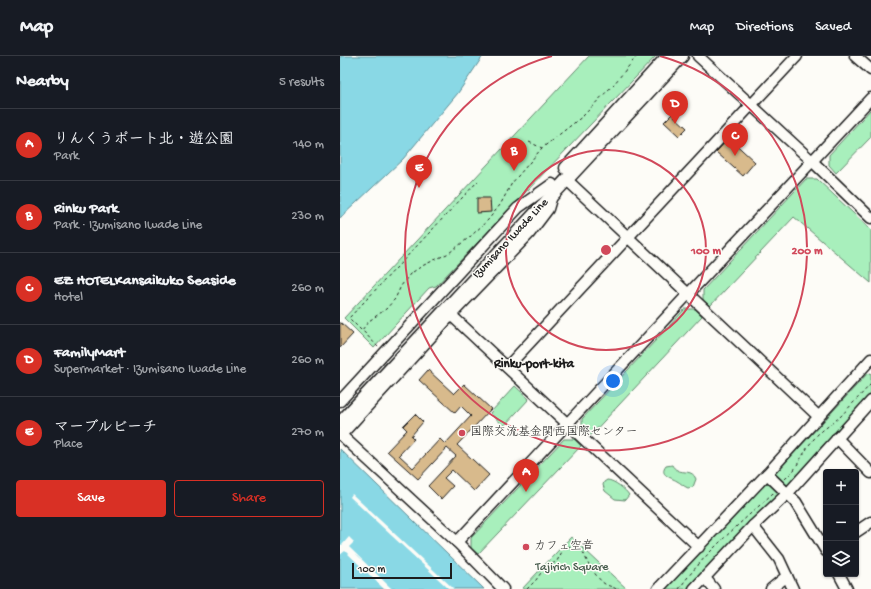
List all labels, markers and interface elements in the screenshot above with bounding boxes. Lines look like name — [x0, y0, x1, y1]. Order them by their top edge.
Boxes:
text: Map — [20, 16, 53, 39]
text: Map — [690, 19, 714, 36]
text: Directions — [736, 19, 793, 36]
text: Saved — [815, 19, 851, 36]
text: Nearby — [16, 72, 69, 92]
text: 5 results — [279, 75, 324, 90]
pin: D — [662, 91, 688, 124]
pin: C — [722, 123, 748, 156]
text: りんくうポート北・遊公園 — [54, 131, 234, 149]
text: A — [25, 137, 33, 152]
text: 140 m — [293, 137, 324, 152]
pin: B — [501, 138, 527, 171]
text: Park — [54, 149, 79, 164]
pin: E — [406, 155, 432, 188]
street label: Izumisano Iwade Line — [470, 195, 552, 282]
text: Rinku Park — [54, 200, 118, 218]
text: B — [26, 209, 32, 224]
text: 230 m — [291, 209, 324, 224]
text: Park · Izumisano Iwade Line — [54, 218, 202, 233]
centre of rings — [599, 243, 613, 257]
text: 100 m — [690, 245, 721, 259]
text: 200 m — [792, 245, 823, 259]
text: EZ HOTELKansaikuko Seaside — [54, 272, 236, 290]
text: C — [25, 281, 33, 296]
text: 260 m — [291, 281, 324, 296]
text: Hotel — [54, 290, 83, 305]
text: FamilyMart — [54, 344, 125, 362]
text: D — [25, 353, 33, 368]
text: 260 m — [291, 353, 324, 368]
district label: Rinku-port-kita — [493, 357, 575, 373]
text: Supermarket · Izumisano Iwade Line — [54, 362, 246, 377]
your location — [603, 371, 623, 391]
text: マーブルビーチ — [54, 419, 157, 437]
text: E — [25, 425, 33, 440]
text: 270 m — [291, 425, 324, 440]
place label: 国際交流基金関西国際センター — [470, 425, 638, 440]
marker: 国際交流基金関西国際センター — [457, 428, 467, 438]
text: Place — [54, 437, 82, 452]
pin: A — [513, 459, 539, 492]
map controls — [823, 469, 859, 577]
button: + — [823, 469, 859, 505]
button: Save — [16, 480, 166, 517]
button: Share — [174, 480, 324, 517]
button: − — [823, 505, 859, 541]
place label: カフェ空音 — [534, 539, 594, 554]
button: layers — [823, 541, 859, 577]
marker: カフェ空音 — [521, 542, 531, 552]
scale bar — [352, 561, 452, 580]
park label: Tajirich Square — [534, 561, 609, 575]
text: 100 m — [358, 564, 385, 576]

